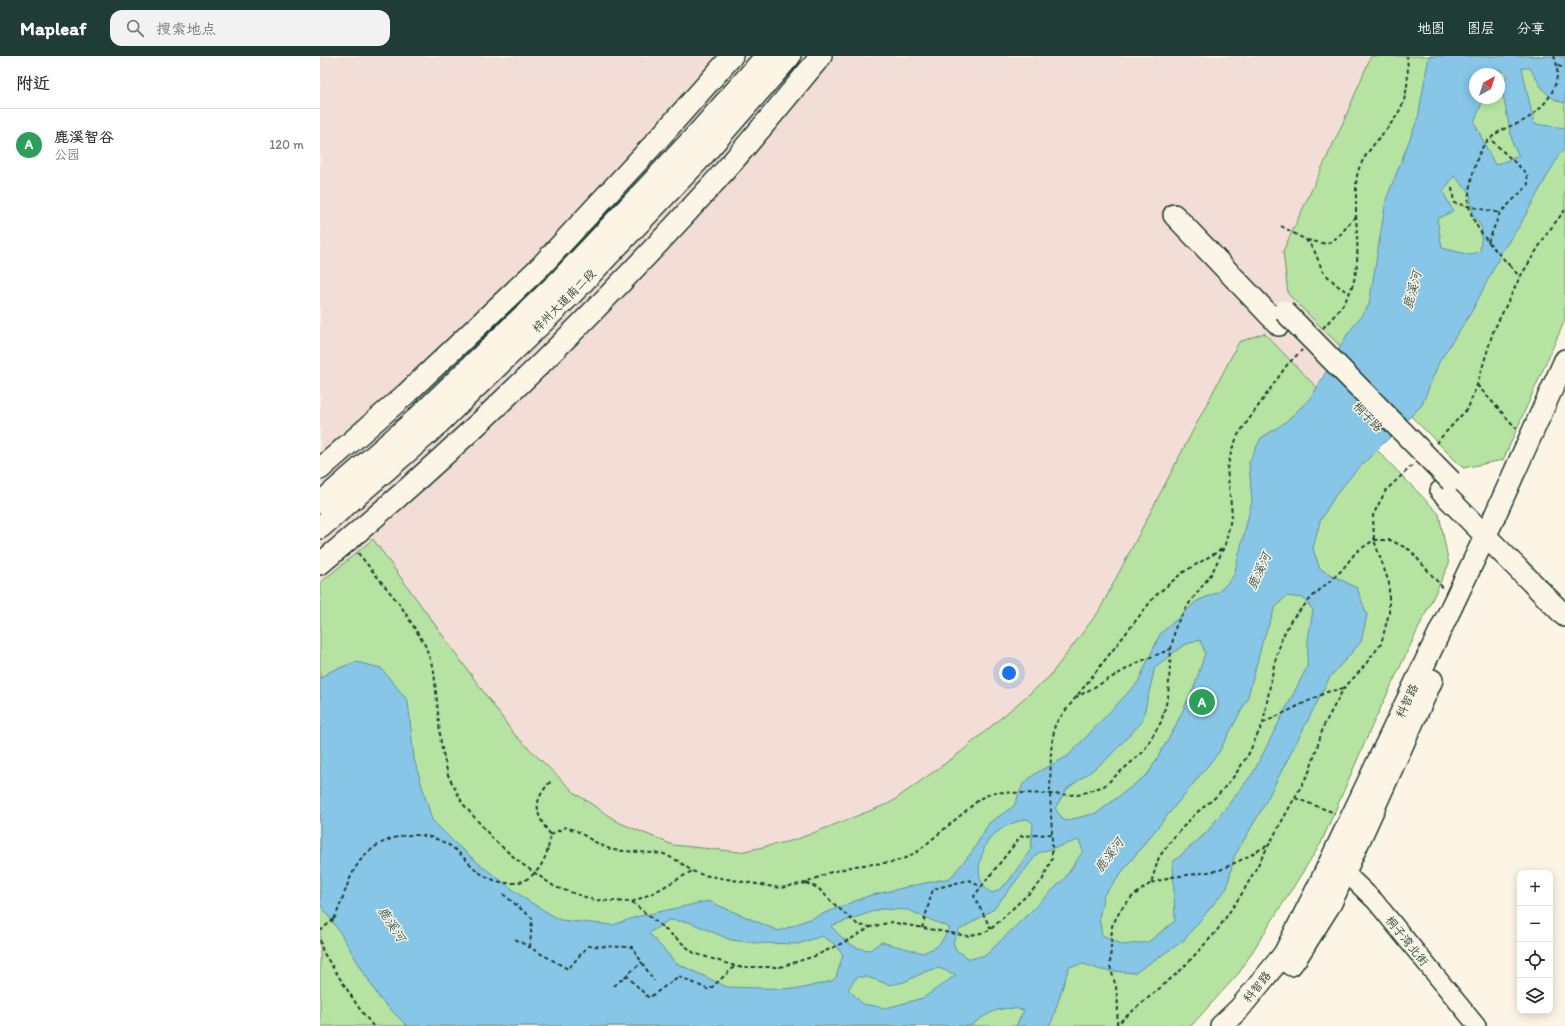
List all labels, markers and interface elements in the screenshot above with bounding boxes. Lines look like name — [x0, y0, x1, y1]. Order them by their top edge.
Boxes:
search box — [110, 10, 390, 46]
text: Mapleaf — [20, 17, 86, 40]
icon: search — [124, 17, 146, 39]
text: 搜索地点 — [156, 20, 216, 38]
text: 地图 — [1417, 20, 1445, 37]
text: 图层 — [1467, 20, 1495, 37]
text: 分享 — [1517, 20, 1545, 37]
north arrow — [1469, 68, 1505, 104]
text: 附近 — [16, 73, 50, 93]
text: 鹿溪智谷 — [54, 128, 114, 146]
text: A — [25, 137, 33, 152]
text: 120 m — [269, 137, 304, 152]
text: 公园 — [54, 147, 80, 162]
street label: 梓州大道南二段 — [529, 266, 599, 336]
water label: 鹿溪河 — [1400, 267, 1425, 311]
street label: 桐子路 — [1350, 399, 1386, 435]
water label: 鹿溪河 — [1244, 548, 1275, 592]
your location — [999, 663, 1019, 683]
street label: 科智路 — [1393, 682, 1421, 720]
pin: A — [1189, 687, 1215, 717]
water label: 鹿溪河 — [1091, 833, 1128, 875]
map controls — [1517, 870, 1553, 1014]
button: + — [1517, 870, 1553, 906]
water label: 鹿溪河 — [375, 904, 410, 946]
button: − — [1517, 906, 1553, 942]
street label: 桐子湾北街 — [1383, 913, 1431, 969]
button: locate — [1517, 942, 1553, 978]
street label: 科智路 — [1240, 969, 1274, 1005]
button: layers — [1517, 978, 1553, 1014]

